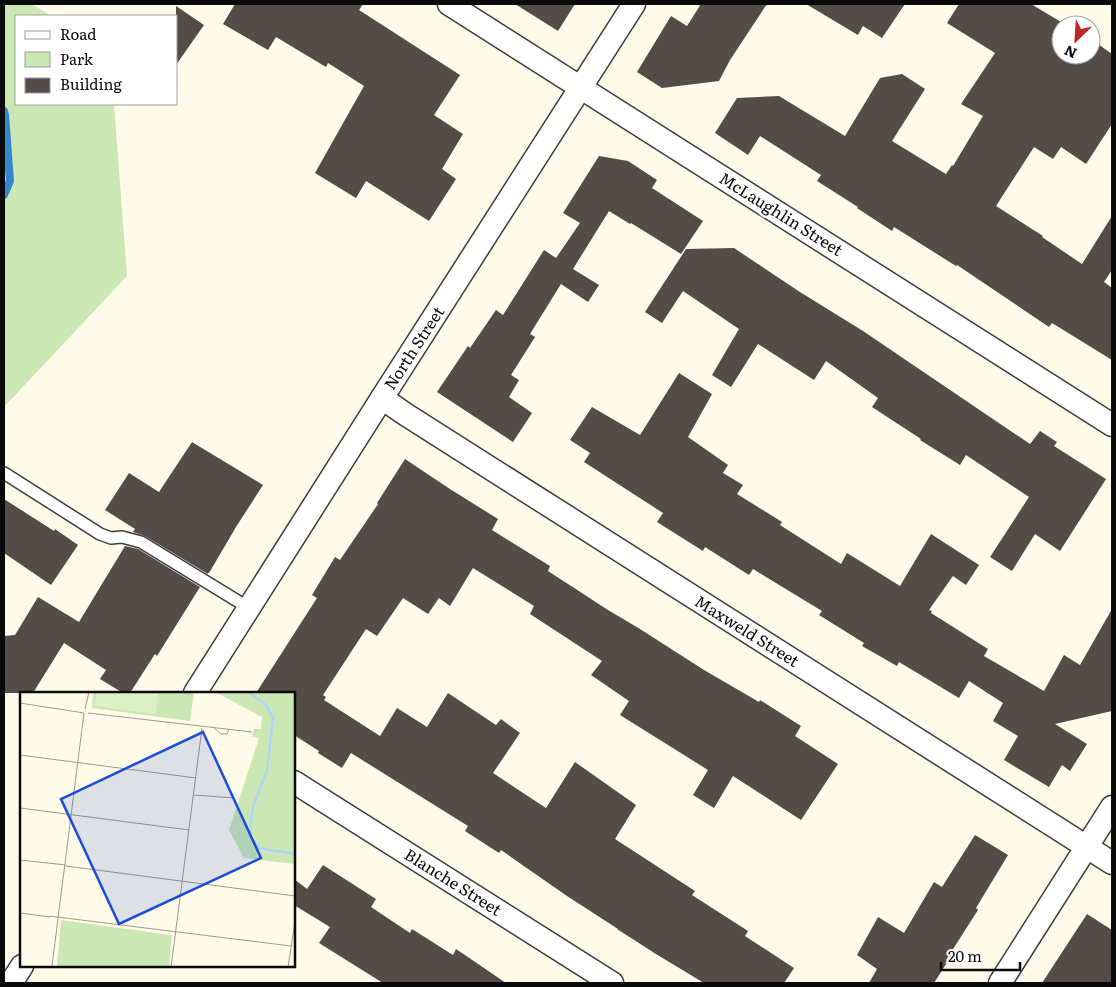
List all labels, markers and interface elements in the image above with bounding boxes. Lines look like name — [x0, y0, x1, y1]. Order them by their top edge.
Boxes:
legend — [15, 15, 178, 105]
north arrow — [1051, 15, 1101, 65]
text: Road — [60, 22, 96, 45]
text: N — [1060, 41, 1080, 64]
text: Park — [60, 47, 94, 70]
text: Building — [60, 72, 122, 95]
street label: McLaughlin Street — [715, 165, 849, 261]
street label: North Street — [377, 300, 449, 394]
street label: Maxweld Street — [691, 588, 805, 672]
inset map — [20, 692, 295, 967]
street label: Blanche Street — [400, 842, 507, 921]
scale bar — [941, 940, 1020, 972]
text: 20 m — [948, 944, 982, 967]

